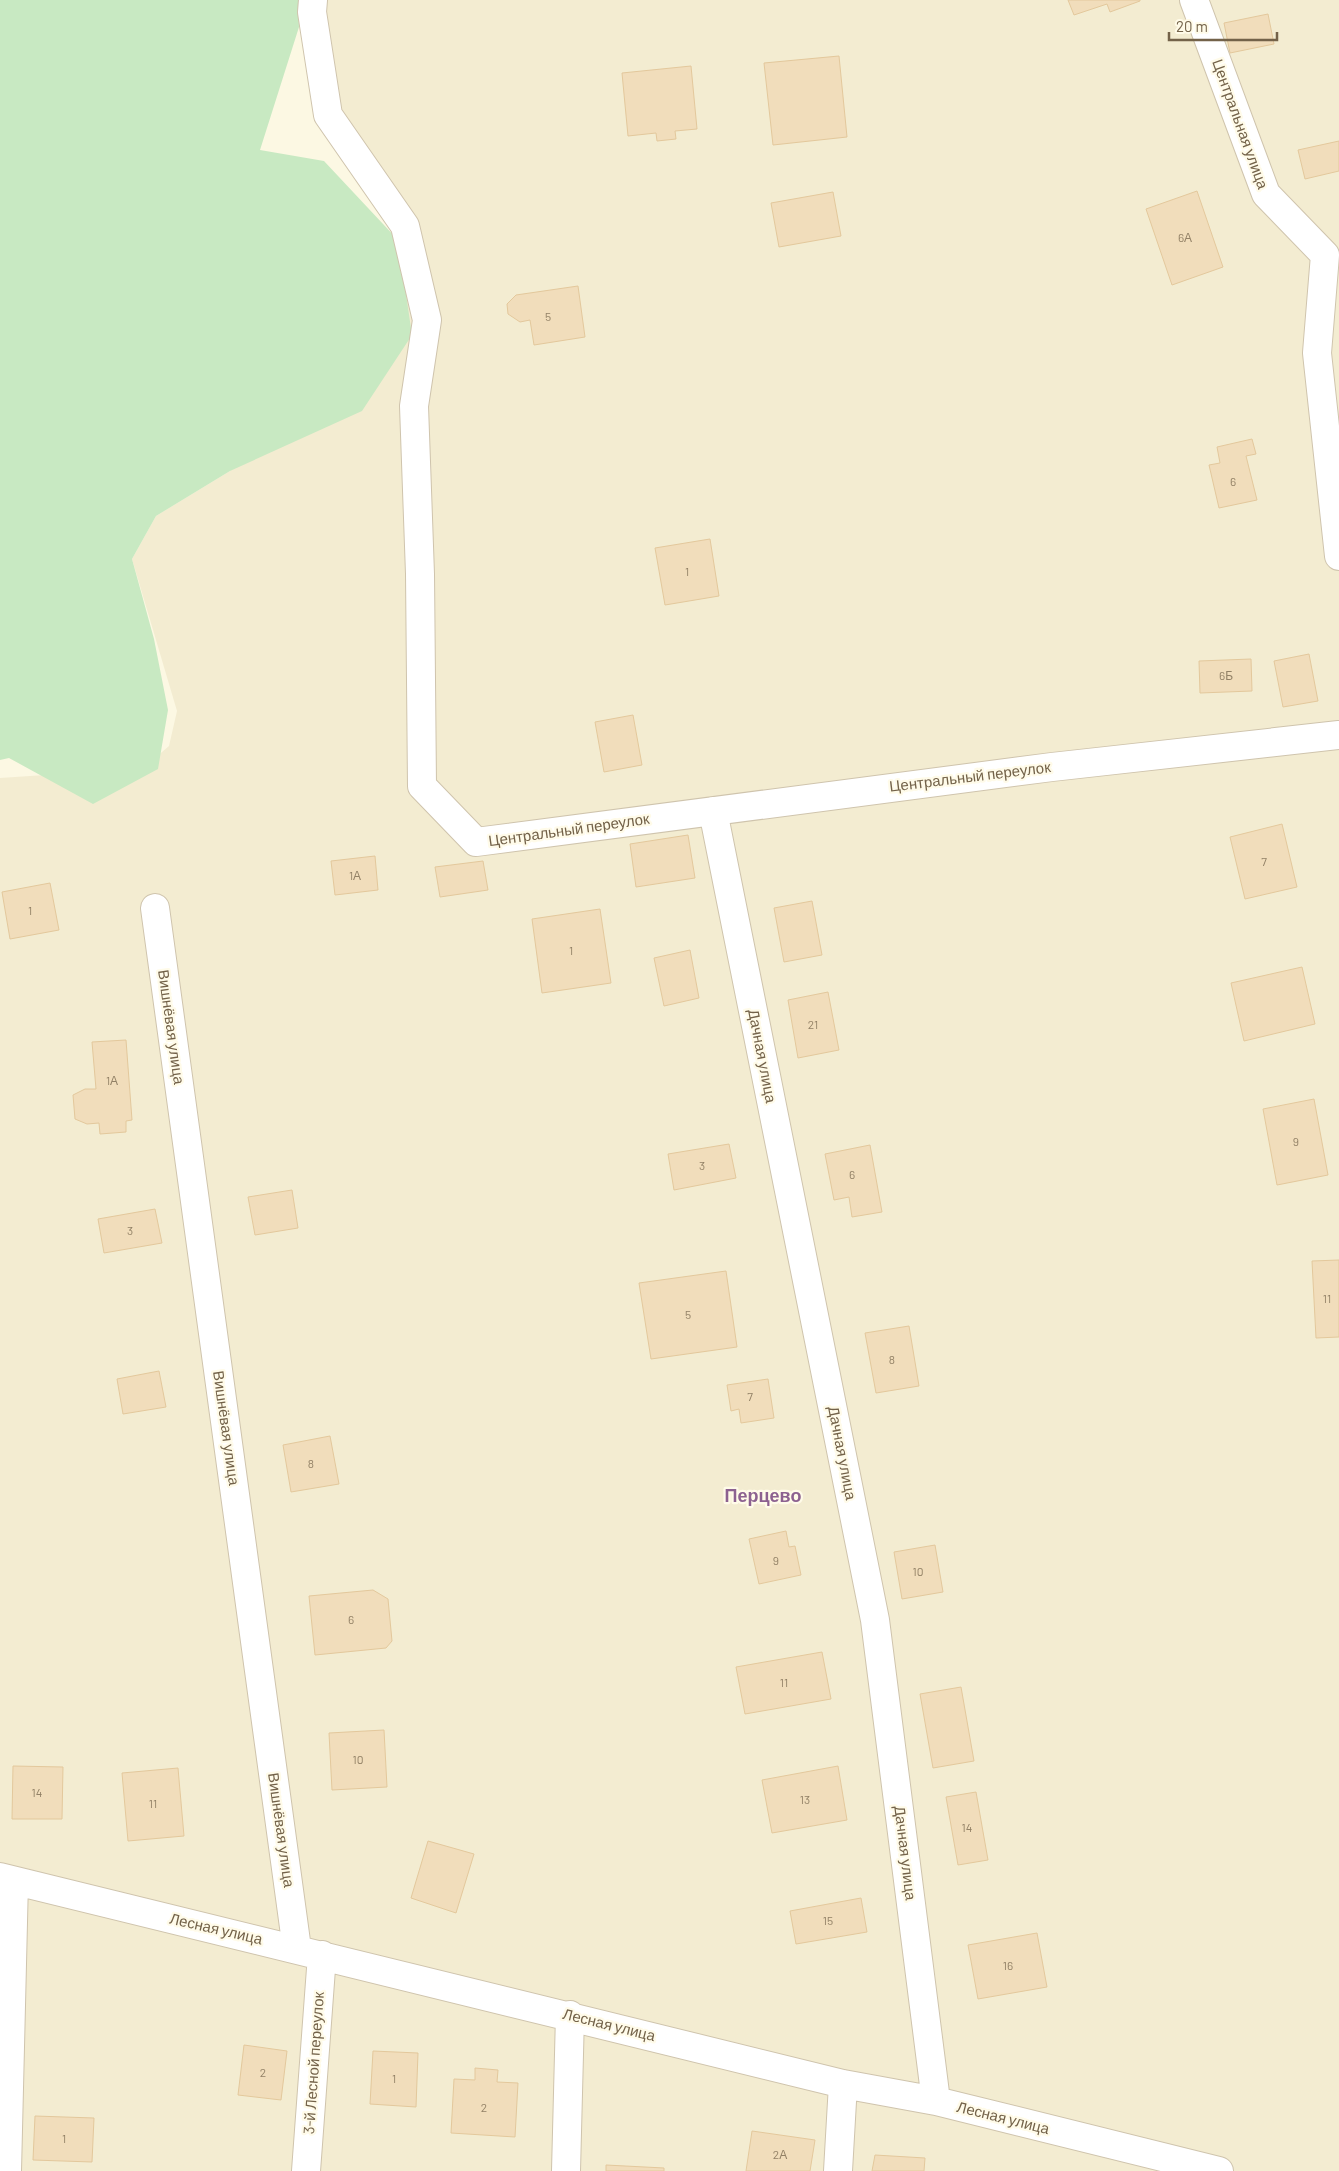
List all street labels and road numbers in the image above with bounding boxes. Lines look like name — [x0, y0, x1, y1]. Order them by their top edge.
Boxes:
street label: Центральная улица — [1209, 56, 1273, 192]
street label: Центральный переулок — [888, 757, 1052, 795]
street label: Центральный переулок — [487, 809, 651, 849]
street label: Вишнёвая улица — [155, 968, 189, 1086]
street label: Дачная улица — [745, 1007, 781, 1105]
street label: Вишнёвая улица — [210, 1369, 244, 1487]
street label: Дачная улица — [825, 1404, 861, 1502]
street label: Вишнёвая улица — [265, 1771, 299, 1889]
street label: Дачная улица — [891, 1805, 921, 1902]
street label: Лесная улица — [168, 1909, 265, 1948]
street label: 3-й Лесной переулок — [299, 1991, 327, 2135]
street label: Лесная улица — [561, 2004, 658, 2044]
street label: Лесная улица — [955, 2097, 1052, 2137]

